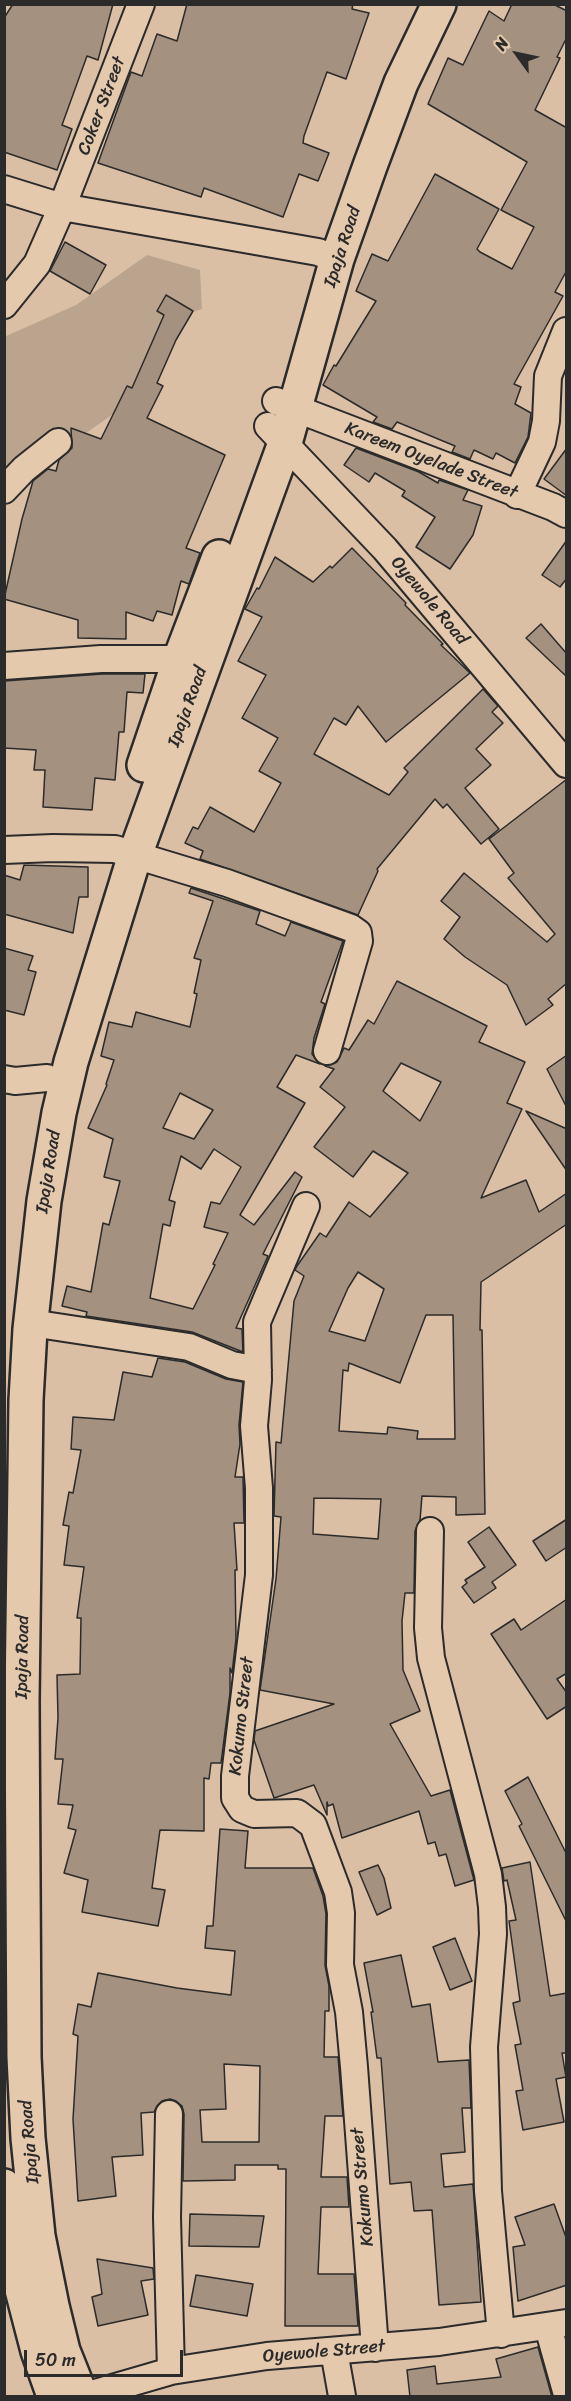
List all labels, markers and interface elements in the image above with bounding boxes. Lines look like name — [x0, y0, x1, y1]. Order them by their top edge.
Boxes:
north arrow — [487, 24, 547, 84]
text: N — [486, 31, 517, 56]
street label: Coker Street — [73, 54, 131, 158]
street label: Ipaja Road — [320, 204, 366, 290]
street label: Kareem Oyelade Street — [342, 418, 520, 504]
street label: Oyewole Road — [386, 552, 472, 650]
street label: Ipaja Road — [164, 664, 212, 750]
street label: Ipaja Road — [32, 1129, 66, 1215]
street label: Ipaja Road — [11, 1615, 35, 1699]
street label: Kokumo Street — [225, 1656, 259, 1776]
street label: Ipaja Road — [16, 2099, 44, 2185]
street label: Kokumo Street — [347, 2127, 379, 2247]
street label: Oyewole Street — [262, 2336, 386, 2368]
scale bar — [27, 2338, 186, 2376]
text: 50 m — [35, 2344, 76, 2376]

